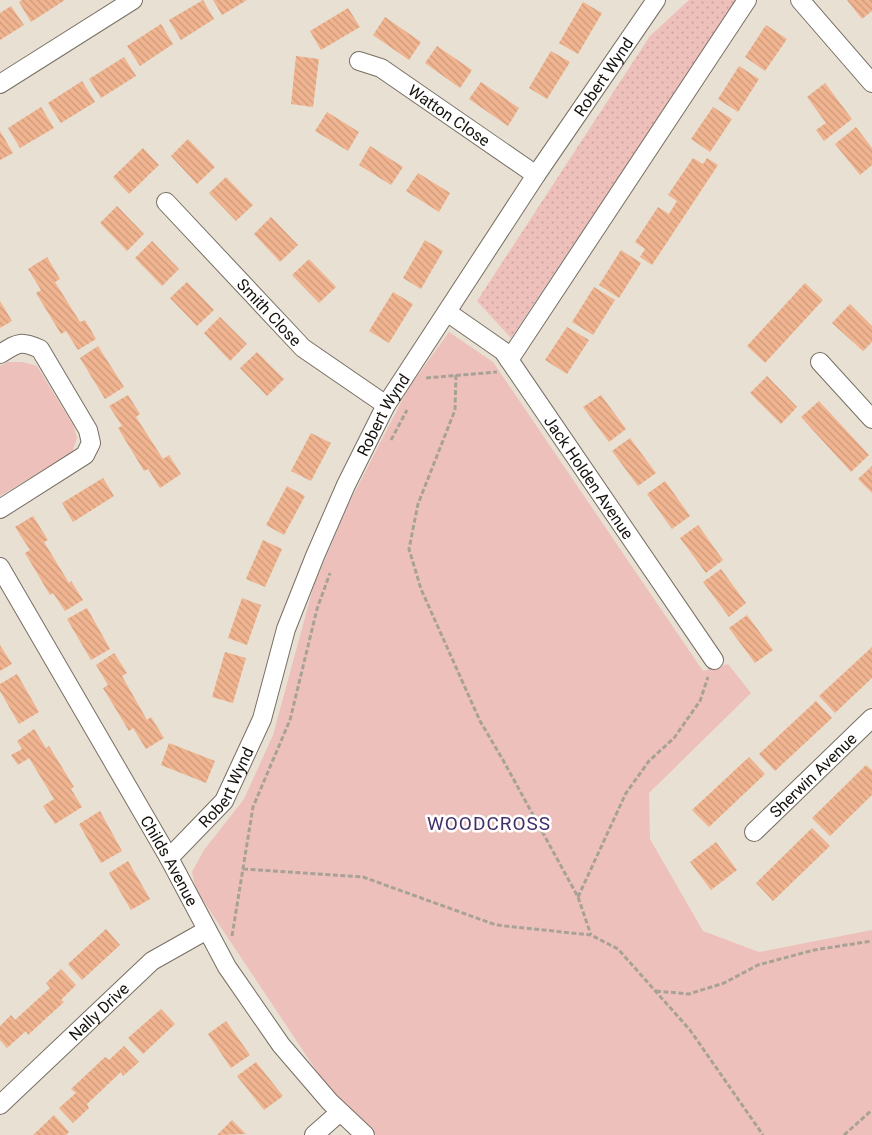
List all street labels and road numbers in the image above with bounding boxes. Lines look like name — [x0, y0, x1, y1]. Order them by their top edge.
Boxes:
street label: Robert Wynd — [570, 34, 637, 120]
street label: Watton Close — [405, 80, 494, 150]
street label: Smith Close — [233, 274, 306, 350]
street label: Robert Wynd — [353, 370, 413, 459]
street label: Jack Holden Avenue — [540, 412, 638, 542]
street label: Sherwin Avenue — [766, 729, 860, 821]
street label: Robert Wynd — [194, 744, 257, 831]
street label: Childs Avenue — [137, 812, 202, 909]
street label: Nally Drive — [65, 979, 133, 1044]

